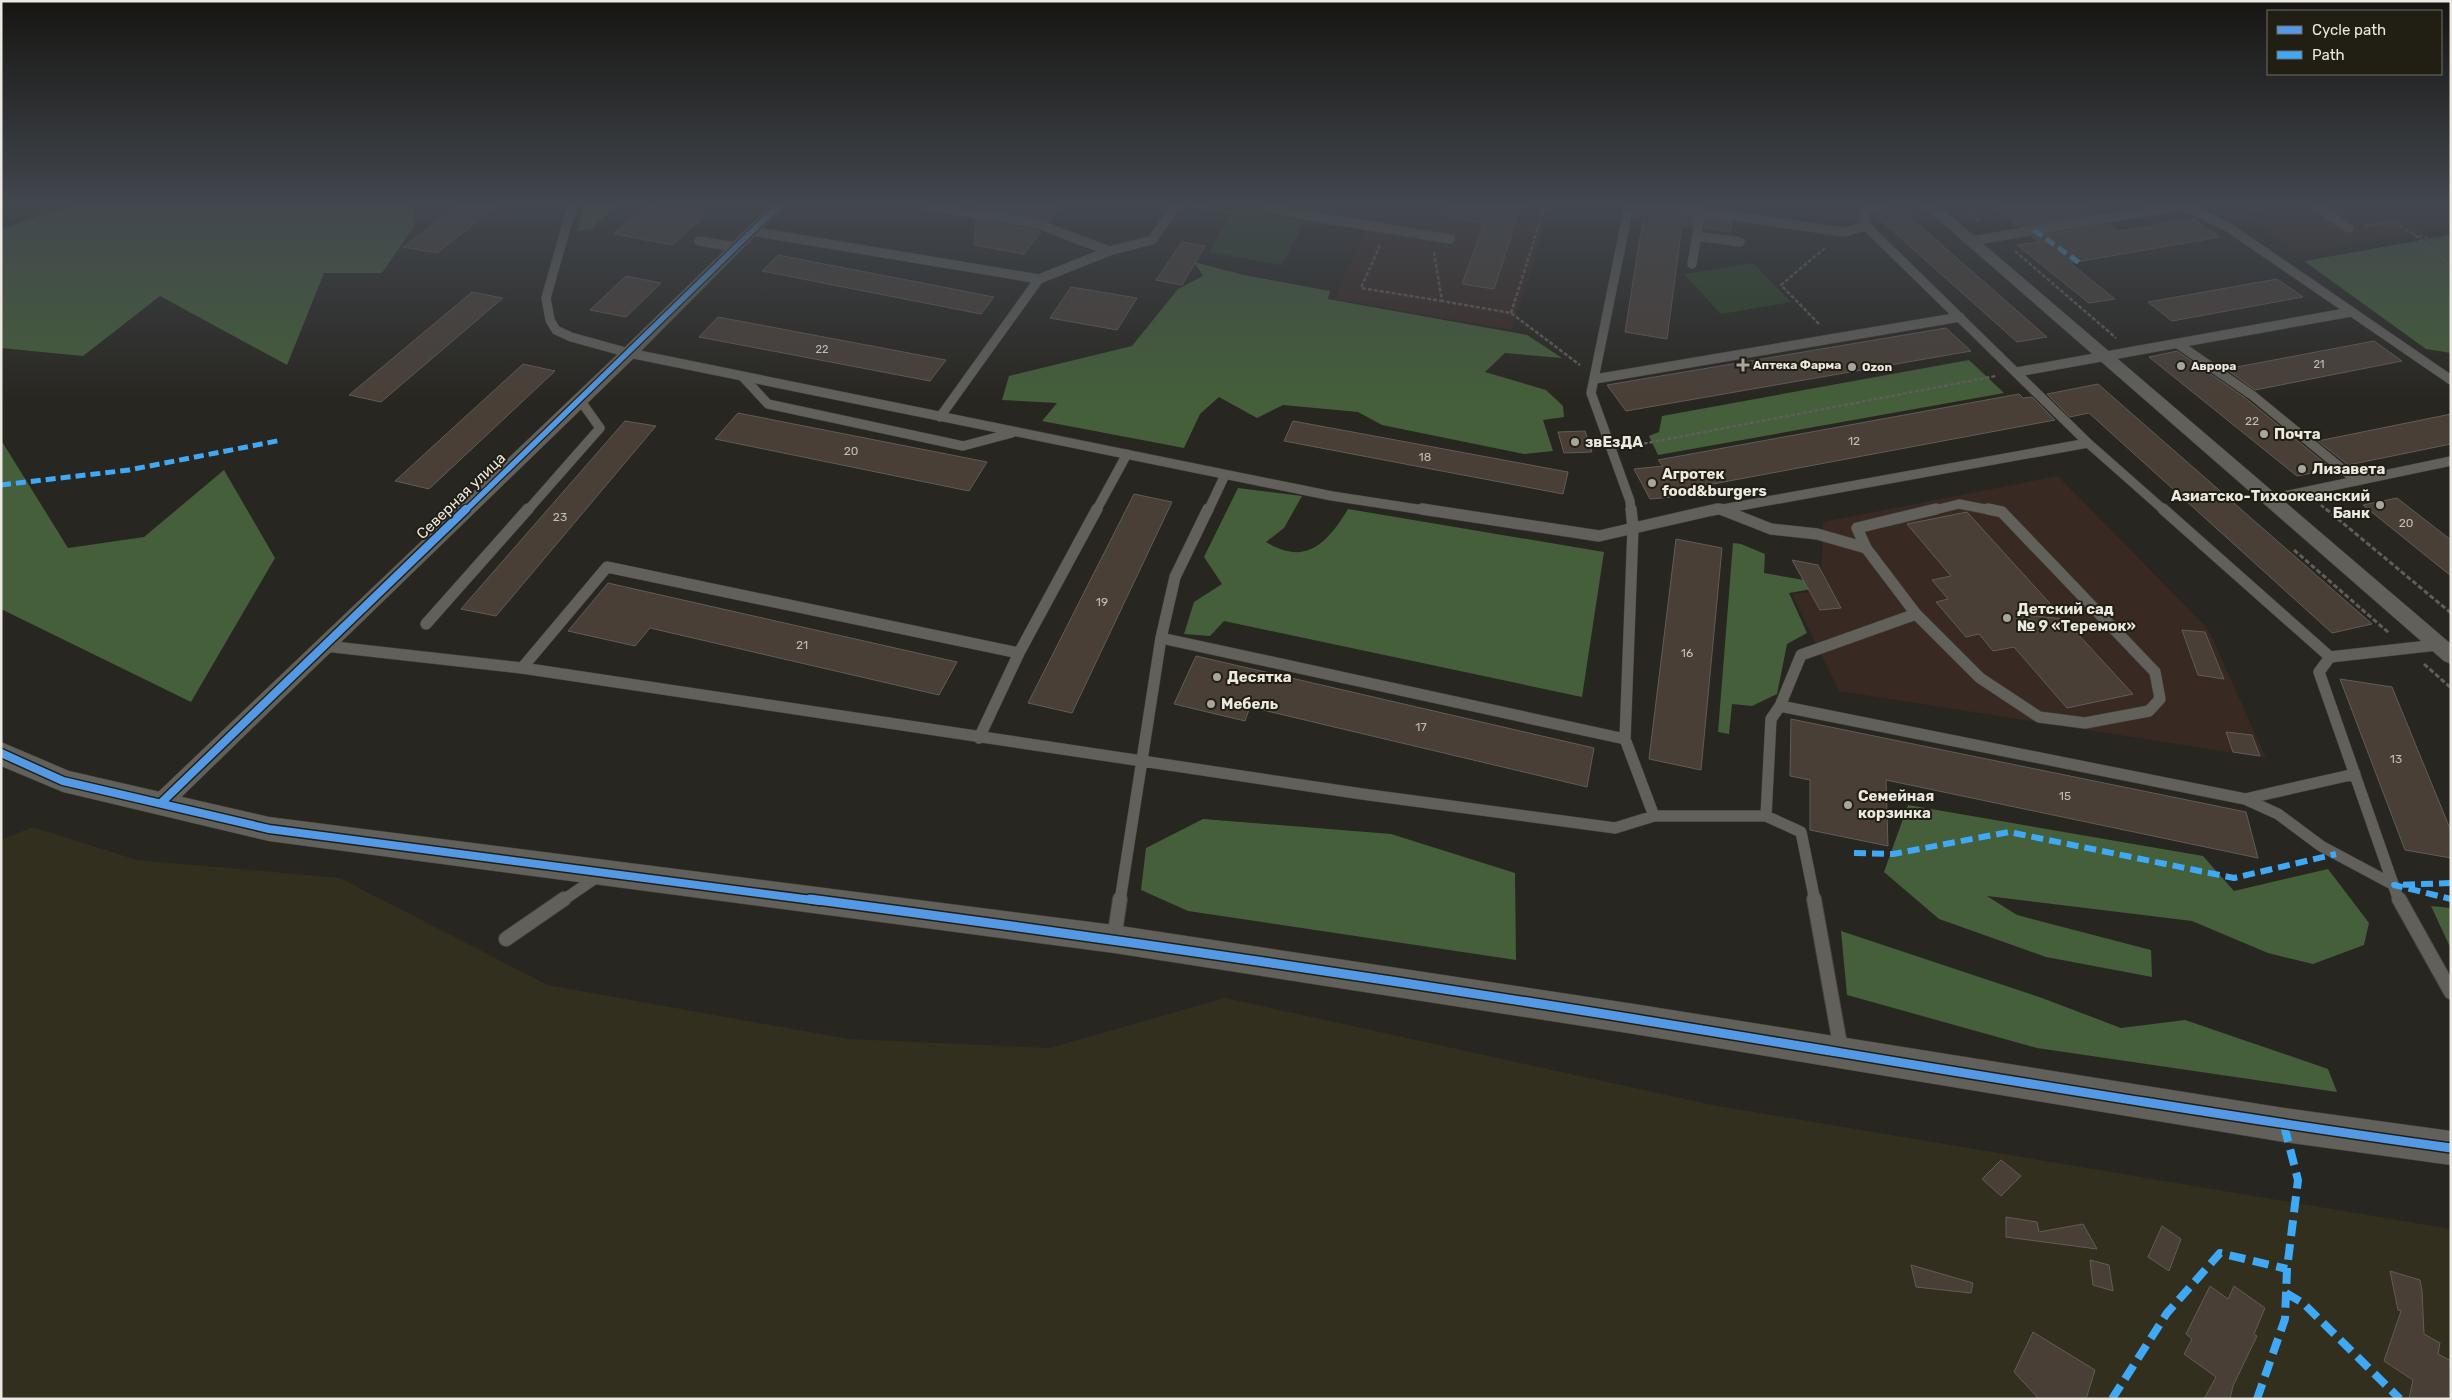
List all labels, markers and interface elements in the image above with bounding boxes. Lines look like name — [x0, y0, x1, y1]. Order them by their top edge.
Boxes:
legend — [2267, 10, 2442, 75]
text: Cycle path — [2312, 21, 2386, 39]
text: Path — [2312, 46, 2345, 64]
house number: 22 — [816, 343, 828, 356]
place label: Аптека Фарма — [1753, 358, 1841, 372]
house number: 21 — [2313, 358, 2325, 371]
marker: Аптека Фарма — [1737, 359, 1749, 371]
place label: Аврора — [2191, 359, 2236, 373]
place label: Ozon — [1862, 360, 1892, 374]
marker: Аврора — [2175, 360, 2187, 372]
marker: Ozon — [1846, 361, 1858, 373]
house number: 22 — [2245, 414, 2259, 428]
place label: Почта — [2274, 425, 2321, 443]
marker: Почта — [2258, 428, 2270, 440]
place label: звЕзДА — [1585, 433, 1643, 451]
house number: 12 — [1848, 434, 1860, 448]
marker: звЕзДА — [1569, 436, 1581, 448]
house number: 20 — [844, 444, 858, 458]
street label: Северная улица — [413, 449, 509, 543]
house number: 18 — [1419, 450, 1431, 464]
place label: Лизавета — [2312, 460, 2385, 478]
marker: Лизавета — [2296, 463, 2308, 475]
place label: Агротек food&burgers — [1662, 465, 1767, 500]
marker: Агротек food&burgers — [1646, 477, 1658, 489]
place label: Азиатско-Тихоокеанский Банк — [2171, 487, 2370, 522]
marker: Азиатско-Тихоокеанский Банк — [2374, 499, 2386, 511]
house number: 23 — [553, 510, 567, 524]
house number: 20 — [2399, 516, 2413, 530]
house number: 19 — [1096, 595, 1108, 609]
place label: Детский сад № 9 «Теремок» — [2017, 600, 2136, 635]
marker: Детский сад № 9 «Теремок» — [2001, 612, 2013, 624]
house number: 21 — [796, 638, 808, 652]
house number: 16 — [1681, 646, 1693, 660]
place label: Десятка — [1227, 668, 1292, 686]
marker: Десятка — [1211, 671, 1223, 683]
place label: Мебель — [1221, 695, 1279, 713]
marker: Мебель — [1205, 698, 1217, 710]
house number: 17 — [1415, 720, 1427, 734]
house number: 13 — [2390, 752, 2402, 766]
place label: Семейная корзинка — [1858, 787, 1934, 822]
house number: 15 — [2059, 789, 2071, 803]
marker: Семейная корзинка — [1842, 799, 1854, 811]

